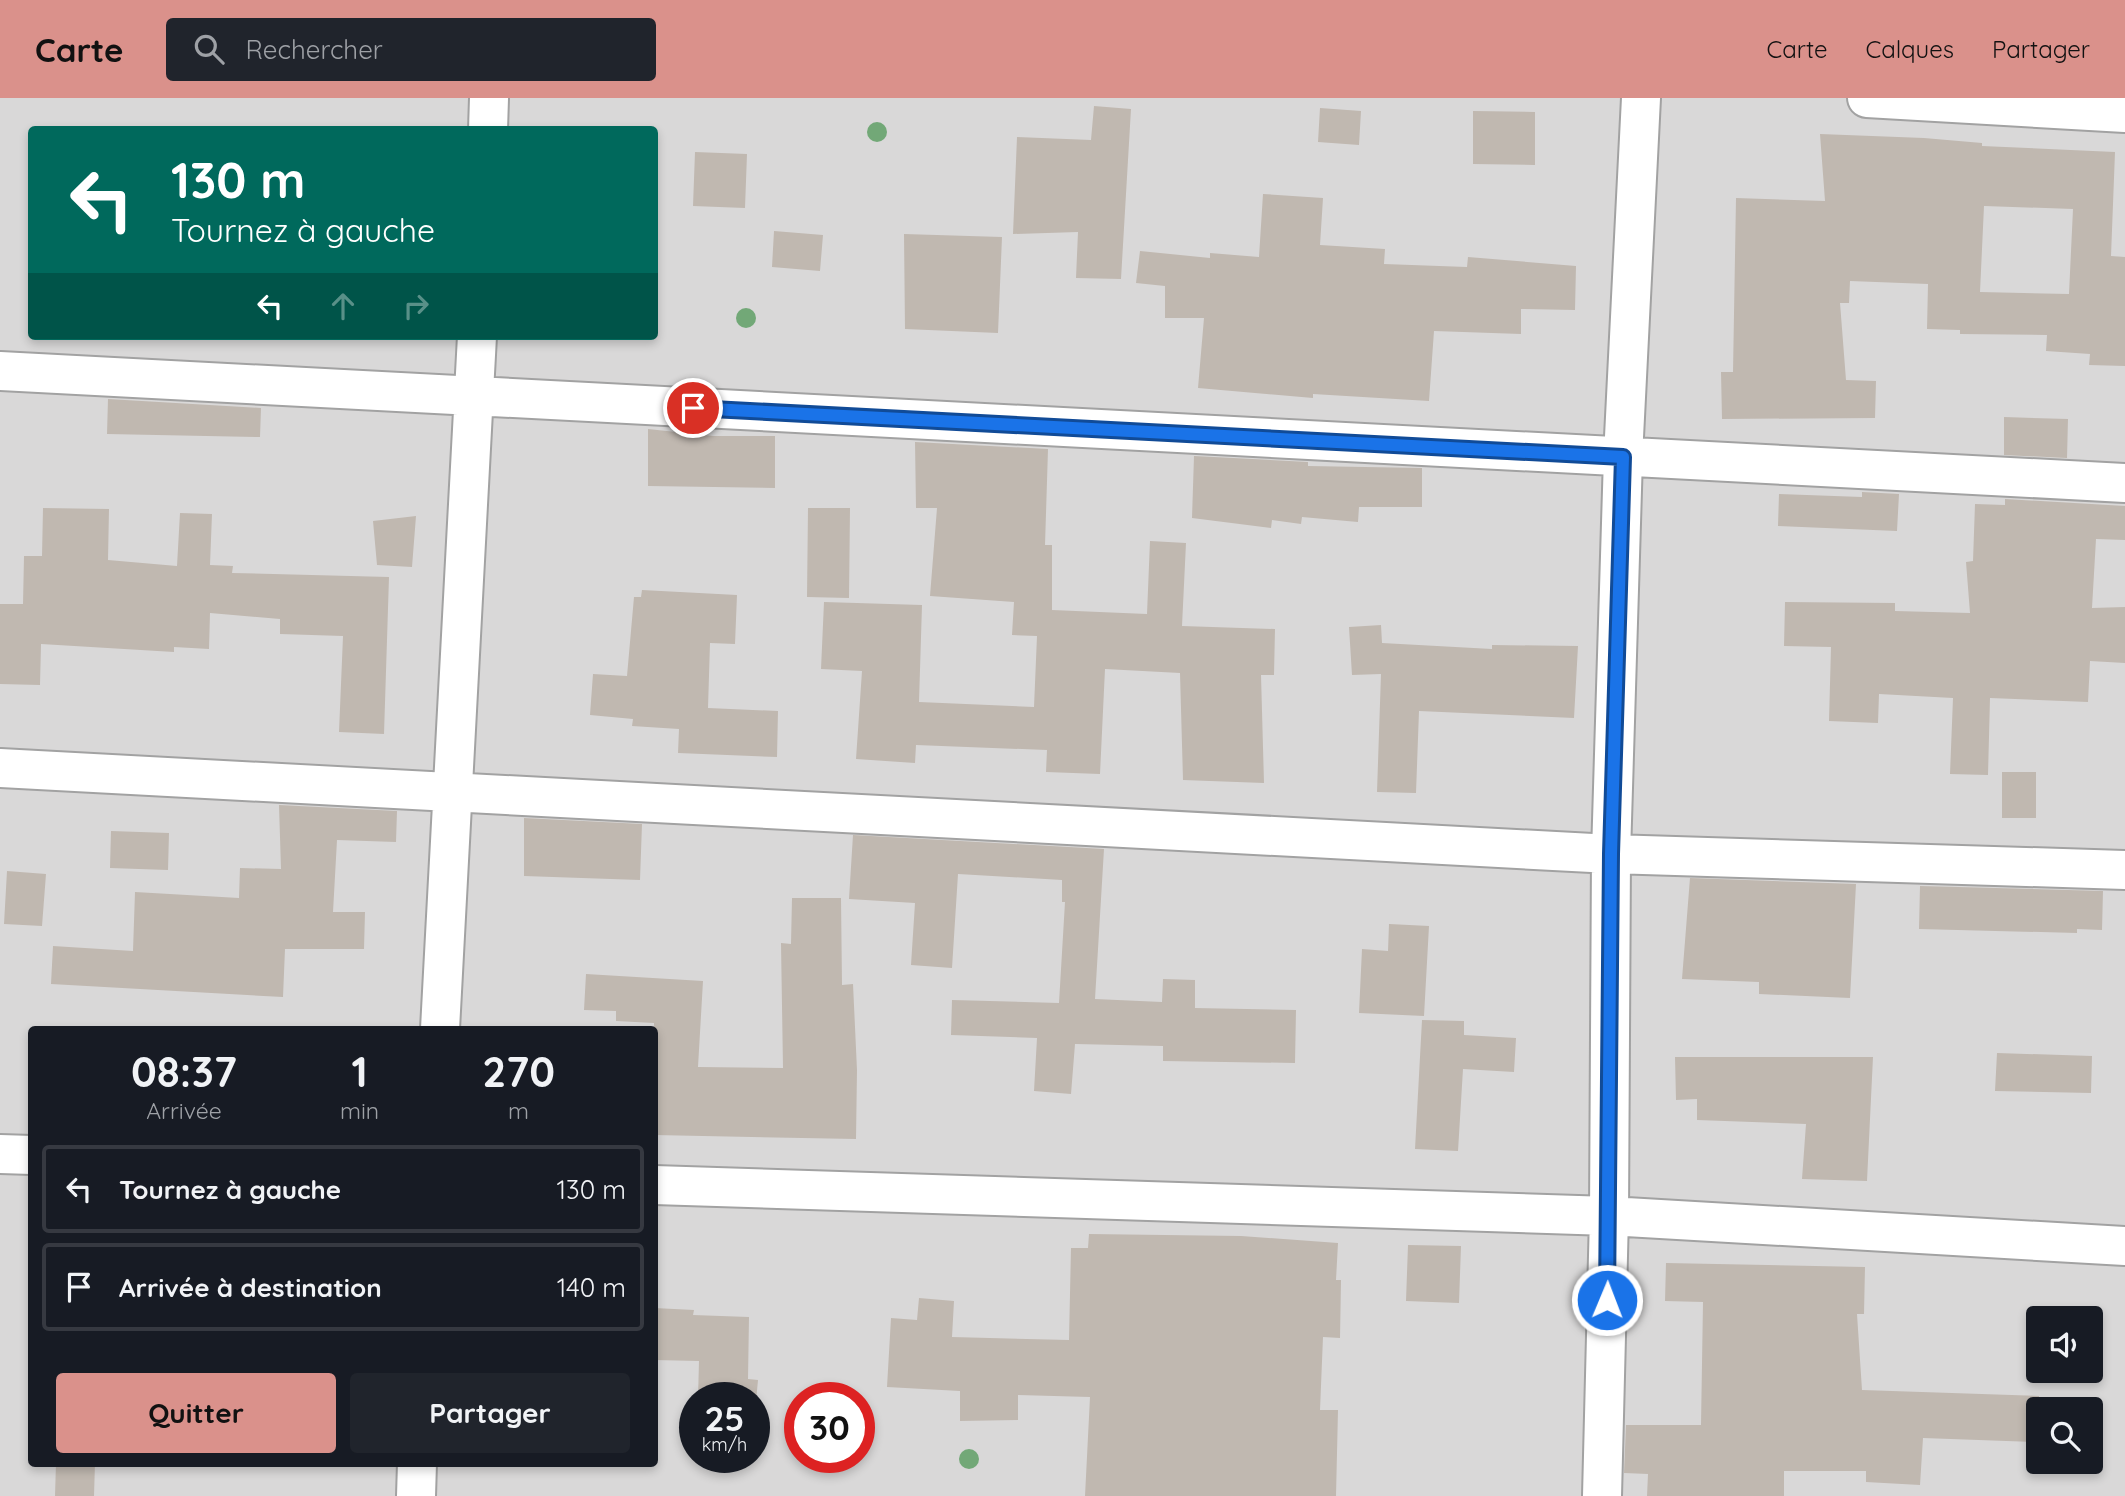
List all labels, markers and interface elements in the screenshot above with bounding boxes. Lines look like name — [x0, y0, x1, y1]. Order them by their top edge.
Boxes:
search box — [166, 18, 656, 81]
text: Carte — [35, 29, 124, 70]
icon: search — [190, 30, 228, 68]
text: Rechercher — [246, 33, 383, 66]
text: Carte — [1766, 34, 1828, 64]
text: Calques — [1866, 34, 1954, 64]
text: Partager — [1992, 34, 2090, 64]
text: 130 m — [171, 149, 305, 210]
icon: left — [56, 154, 147, 245]
text: Tournez à gauche — [171, 210, 435, 250]
icon: left — [251, 287, 289, 325]
icon: ahead — [324, 287, 362, 325]
icon: right — [397, 287, 435, 325]
pin — [663, 378, 723, 438]
icon: arrive — [674, 389, 712, 427]
text: 08:37 — [131, 1045, 237, 1098]
text: 1 — [351, 1045, 368, 1098]
text: 270 — [482, 1045, 555, 1098]
text: Arrivée — [146, 1096, 222, 1125]
text: min — [340, 1096, 379, 1125]
text: m — [508, 1096, 529, 1125]
icon: left — [60, 1170, 98, 1208]
text: Tournez à gauche — [119, 1173, 341, 1206]
text: 130 m — [556, 1173, 626, 1206]
position arrow — [1570, 1263, 1644, 1337]
icon: arrive — [60, 1268, 98, 1306]
text: Arrivée à destination — [119, 1271, 382, 1304]
text: 140 m — [557, 1271, 626, 1304]
map controls — [2026, 1306, 2103, 1474]
button: sound — [2026, 1306, 2103, 1383]
button: Quitter — [56, 1373, 336, 1453]
button: Partager — [350, 1373, 630, 1453]
speed limit sign: 30 — [784, 1382, 875, 1473]
text: 25 — [704, 1396, 745, 1440]
button: search — [2026, 1397, 2103, 1474]
text: km/h — [702, 1433, 747, 1456]

